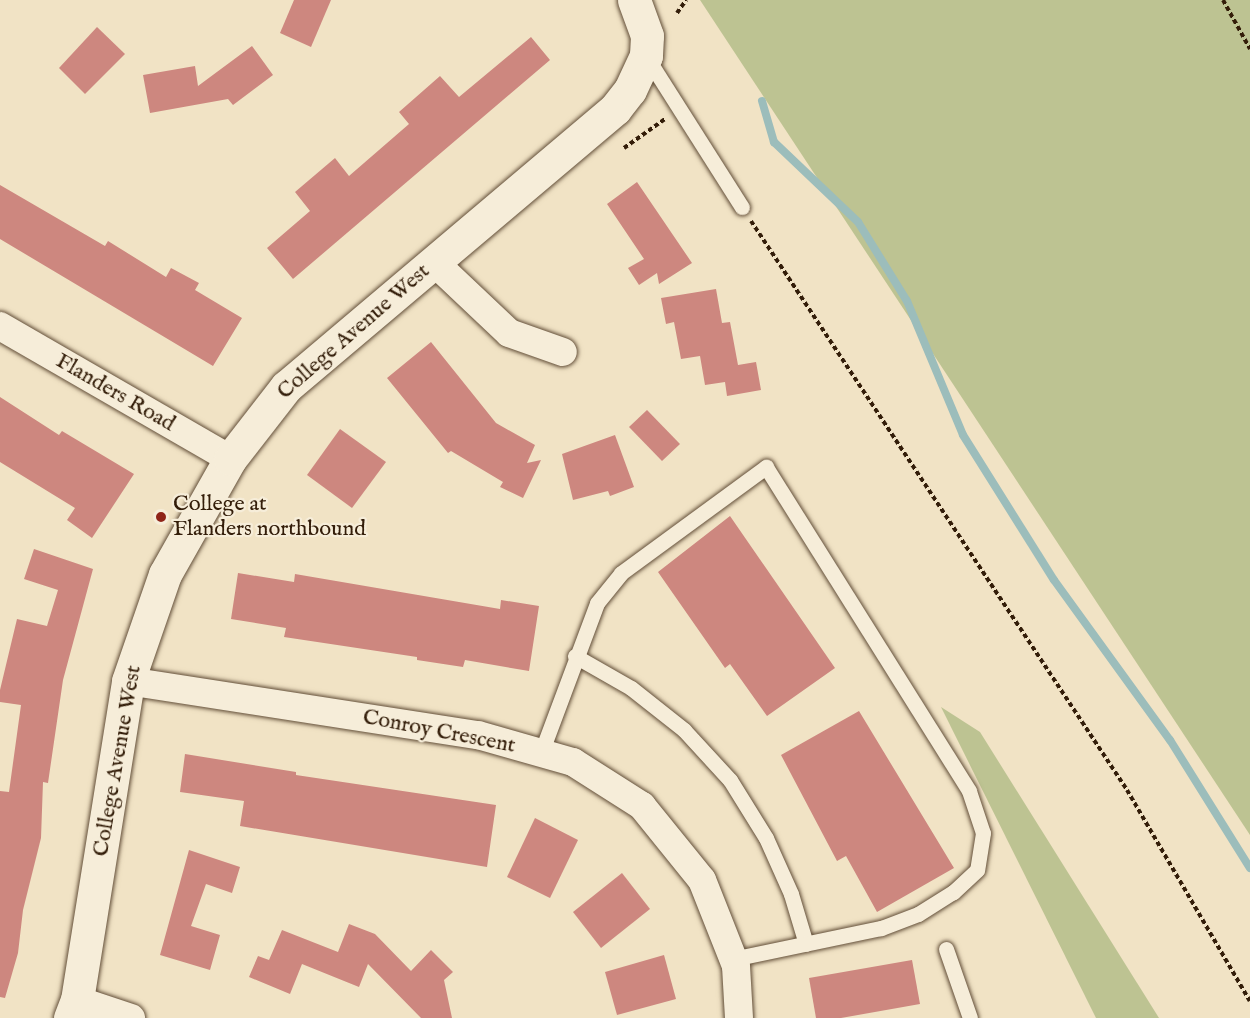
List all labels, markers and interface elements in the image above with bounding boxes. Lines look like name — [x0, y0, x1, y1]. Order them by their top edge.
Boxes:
street label: College Avenue West — [272, 259, 436, 405]
street label: Flanders Road — [51, 348, 179, 438]
place label: College at Flanders northbound — [173, 491, 366, 542]
marker: College at Flanders northbound — [154, 510, 168, 524]
street label: College Avenue West — [88, 663, 148, 859]
street label: Conroy Crescent — [360, 704, 518, 760]

